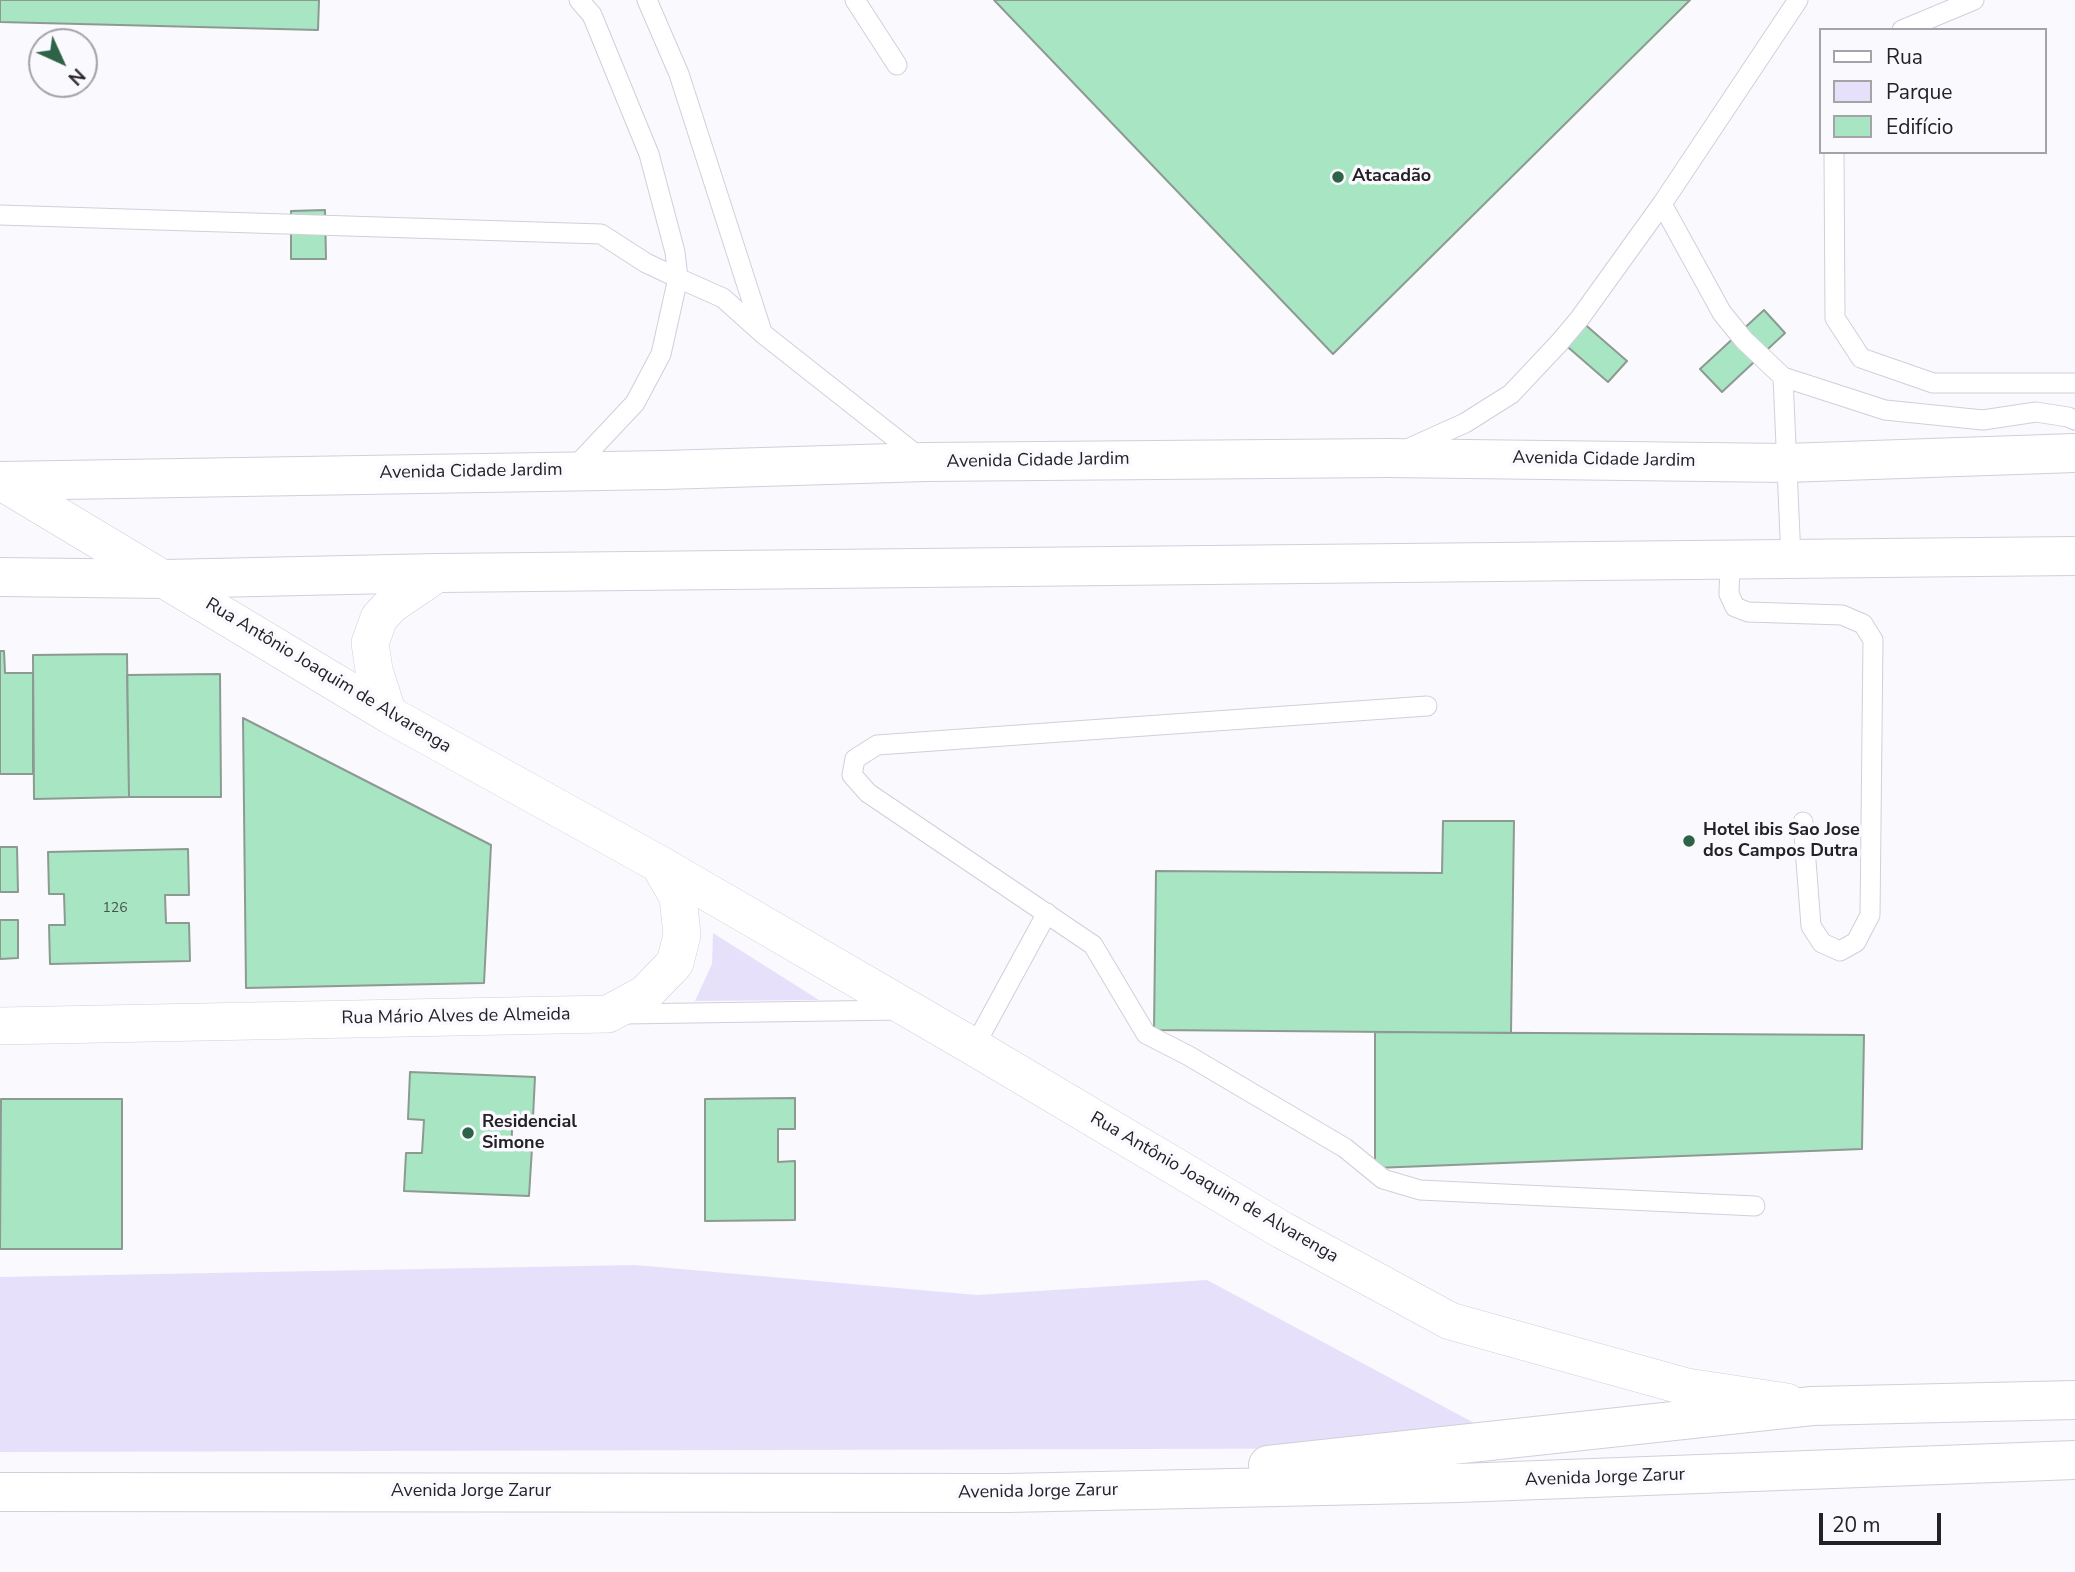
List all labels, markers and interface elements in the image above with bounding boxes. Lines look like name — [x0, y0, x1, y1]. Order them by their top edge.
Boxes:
north arrow — [28, 28, 98, 98]
legend — [1820, 28, 2047, 154]
text: Rua — [1886, 43, 1923, 71]
text: N — [62, 62, 91, 91]
text: Parque — [1886, 78, 1953, 106]
text: Edifício — [1886, 113, 1953, 141]
place label: Atacadão — [1352, 166, 1431, 188]
marker: Atacadão — [1330, 169, 1346, 185]
street label: Avenida Cidade Jardim — [1512, 448, 1696, 472]
street label: Avenida Cidade Jardim — [946, 449, 1130, 473]
street label: Avenida Cidade Jardim — [379, 460, 563, 484]
street label: Rua Antônio Joaquim de Alvarenga — [201, 594, 455, 758]
place label: Hotel ibis Sao Jose dos Campos Dutra — [1703, 820, 1860, 862]
marker: Hotel ibis Sao Jose dos Campos Dutra — [1681, 833, 1697, 849]
house number: 126 — [102, 901, 128, 917]
street label: Rua Mário Alves de Almeida — [341, 1004, 571, 1030]
street label: Rua Antônio Joaquim de Alvarenga — [1086, 1108, 1342, 1268]
place label: Residencial Simone — [482, 1112, 577, 1154]
marker: Residencial Simone — [460, 1125, 476, 1141]
street label: Avenida Jorge Zarur — [1525, 1464, 1685, 1492]
street label: Avenida Jorge Zarur — [958, 1480, 1118, 1504]
street label: Avenida Jorge Zarur — [391, 1481, 551, 1503]
scale bar — [1823, 1498, 1946, 1542]
text: 20 m — [1832, 1511, 1881, 1539]

